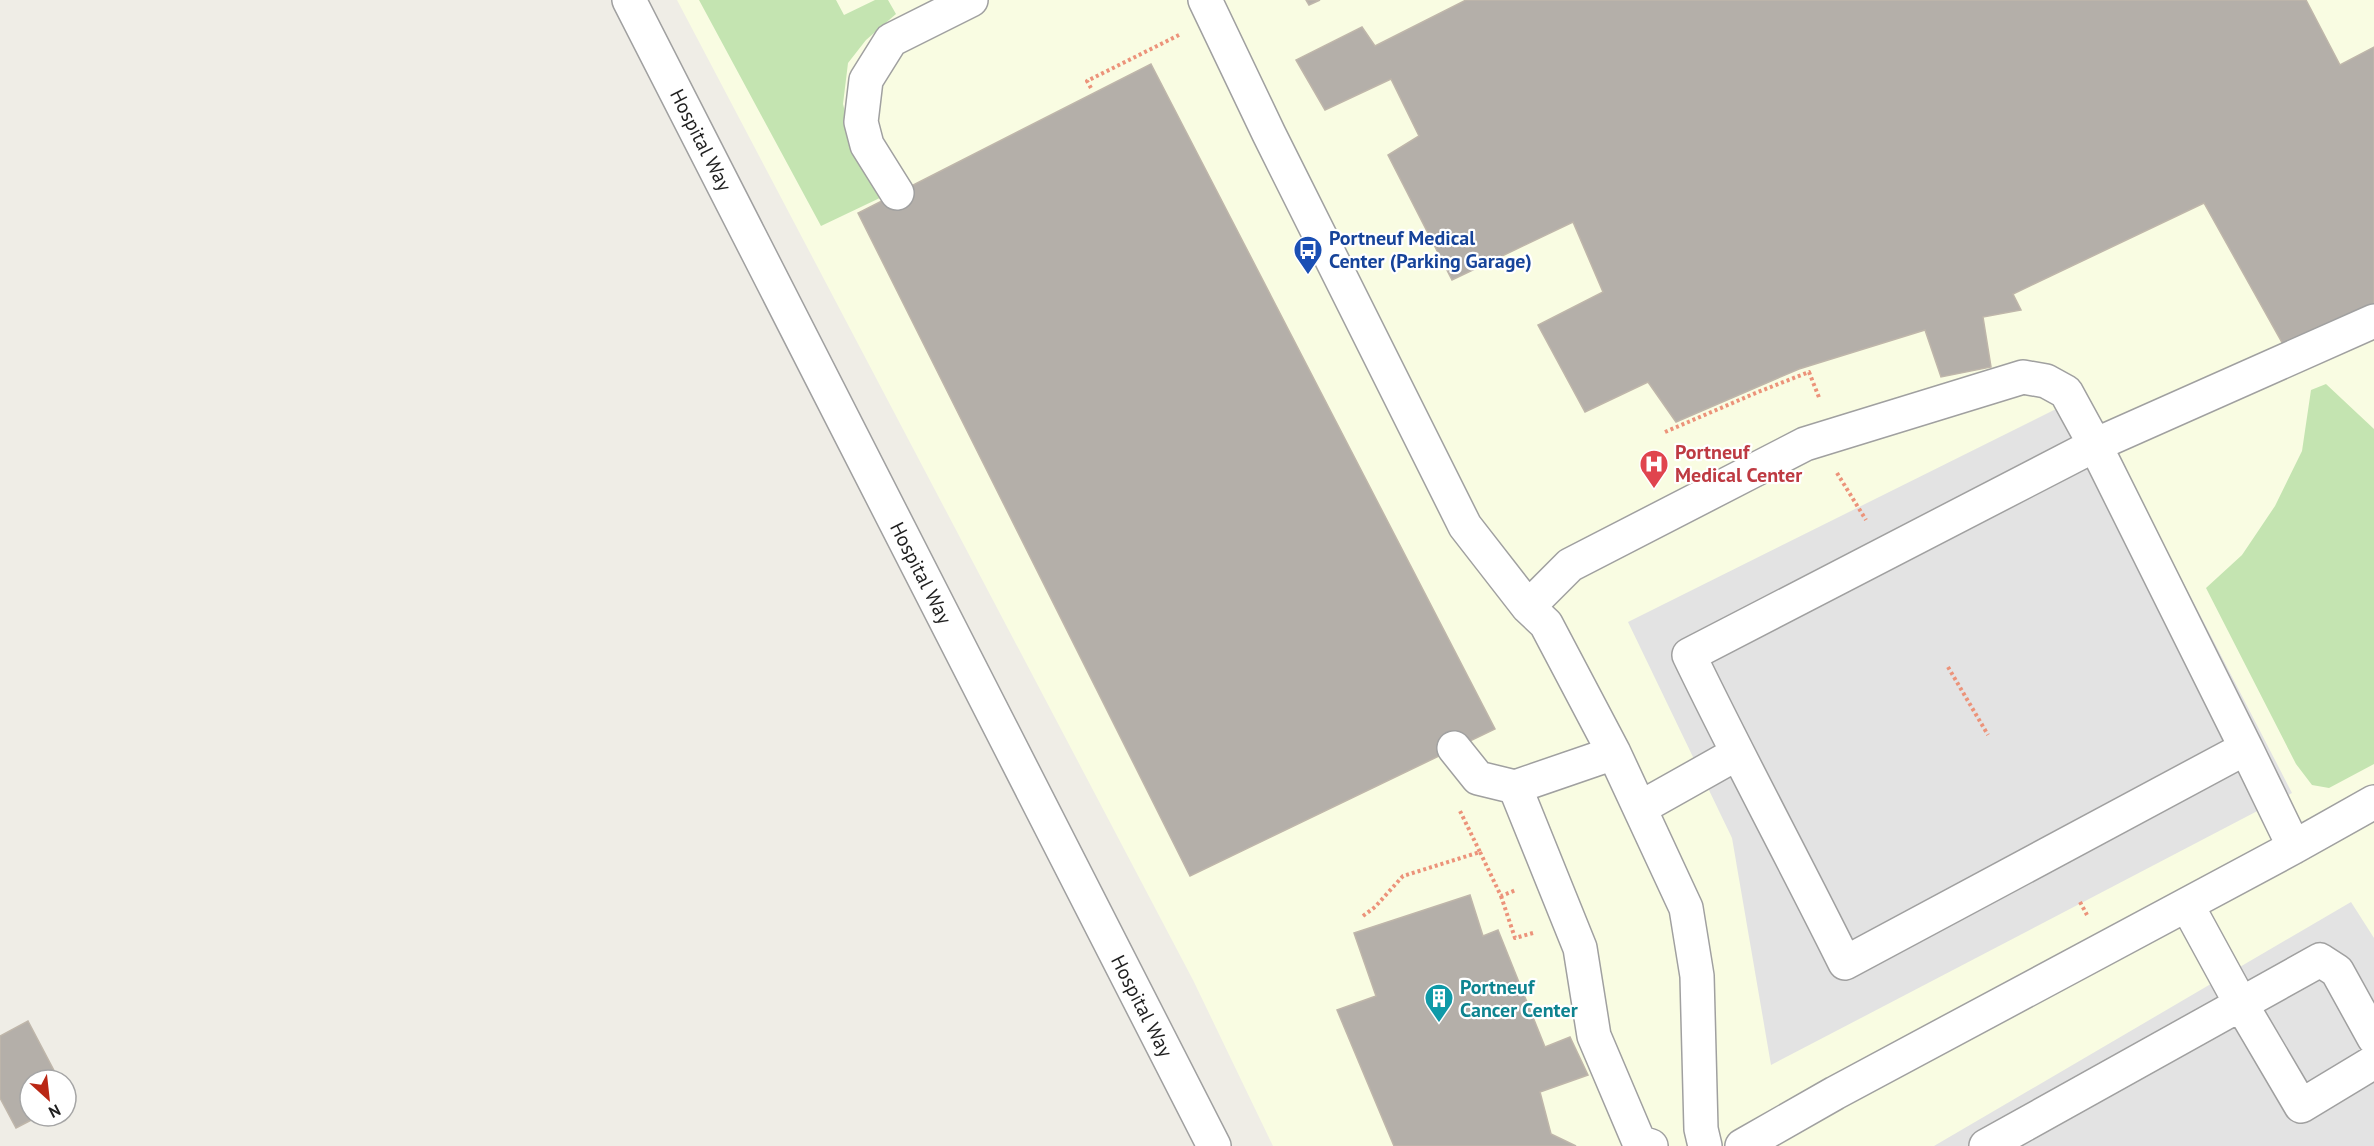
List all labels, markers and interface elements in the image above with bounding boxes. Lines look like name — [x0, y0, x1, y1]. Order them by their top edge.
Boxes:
street label: Hospital Way — [664, 85, 738, 196]
place label: Portneuf Medical Center (Parking Garage) — [1329, 225, 1532, 274]
bus stop icon: Portneuf Medical Center (Parking Garage) — [1292, 234, 1324, 276]
place label: Portneuf Medical Center — [1675, 439, 1802, 488]
hospital icon: Portneuf Medical Center — [1638, 448, 1670, 490]
street label: Hospital Way — [884, 518, 958, 629]
street label: Hospital Way — [1105, 951, 1179, 1062]
place label: Portneuf Cancer Center — [1460, 974, 1578, 1023]
building icon: Portneuf Cancer Center — [1423, 982, 1455, 1024]
north arrow — [18, 1068, 78, 1128]
text: N — [46, 1100, 64, 1123]

